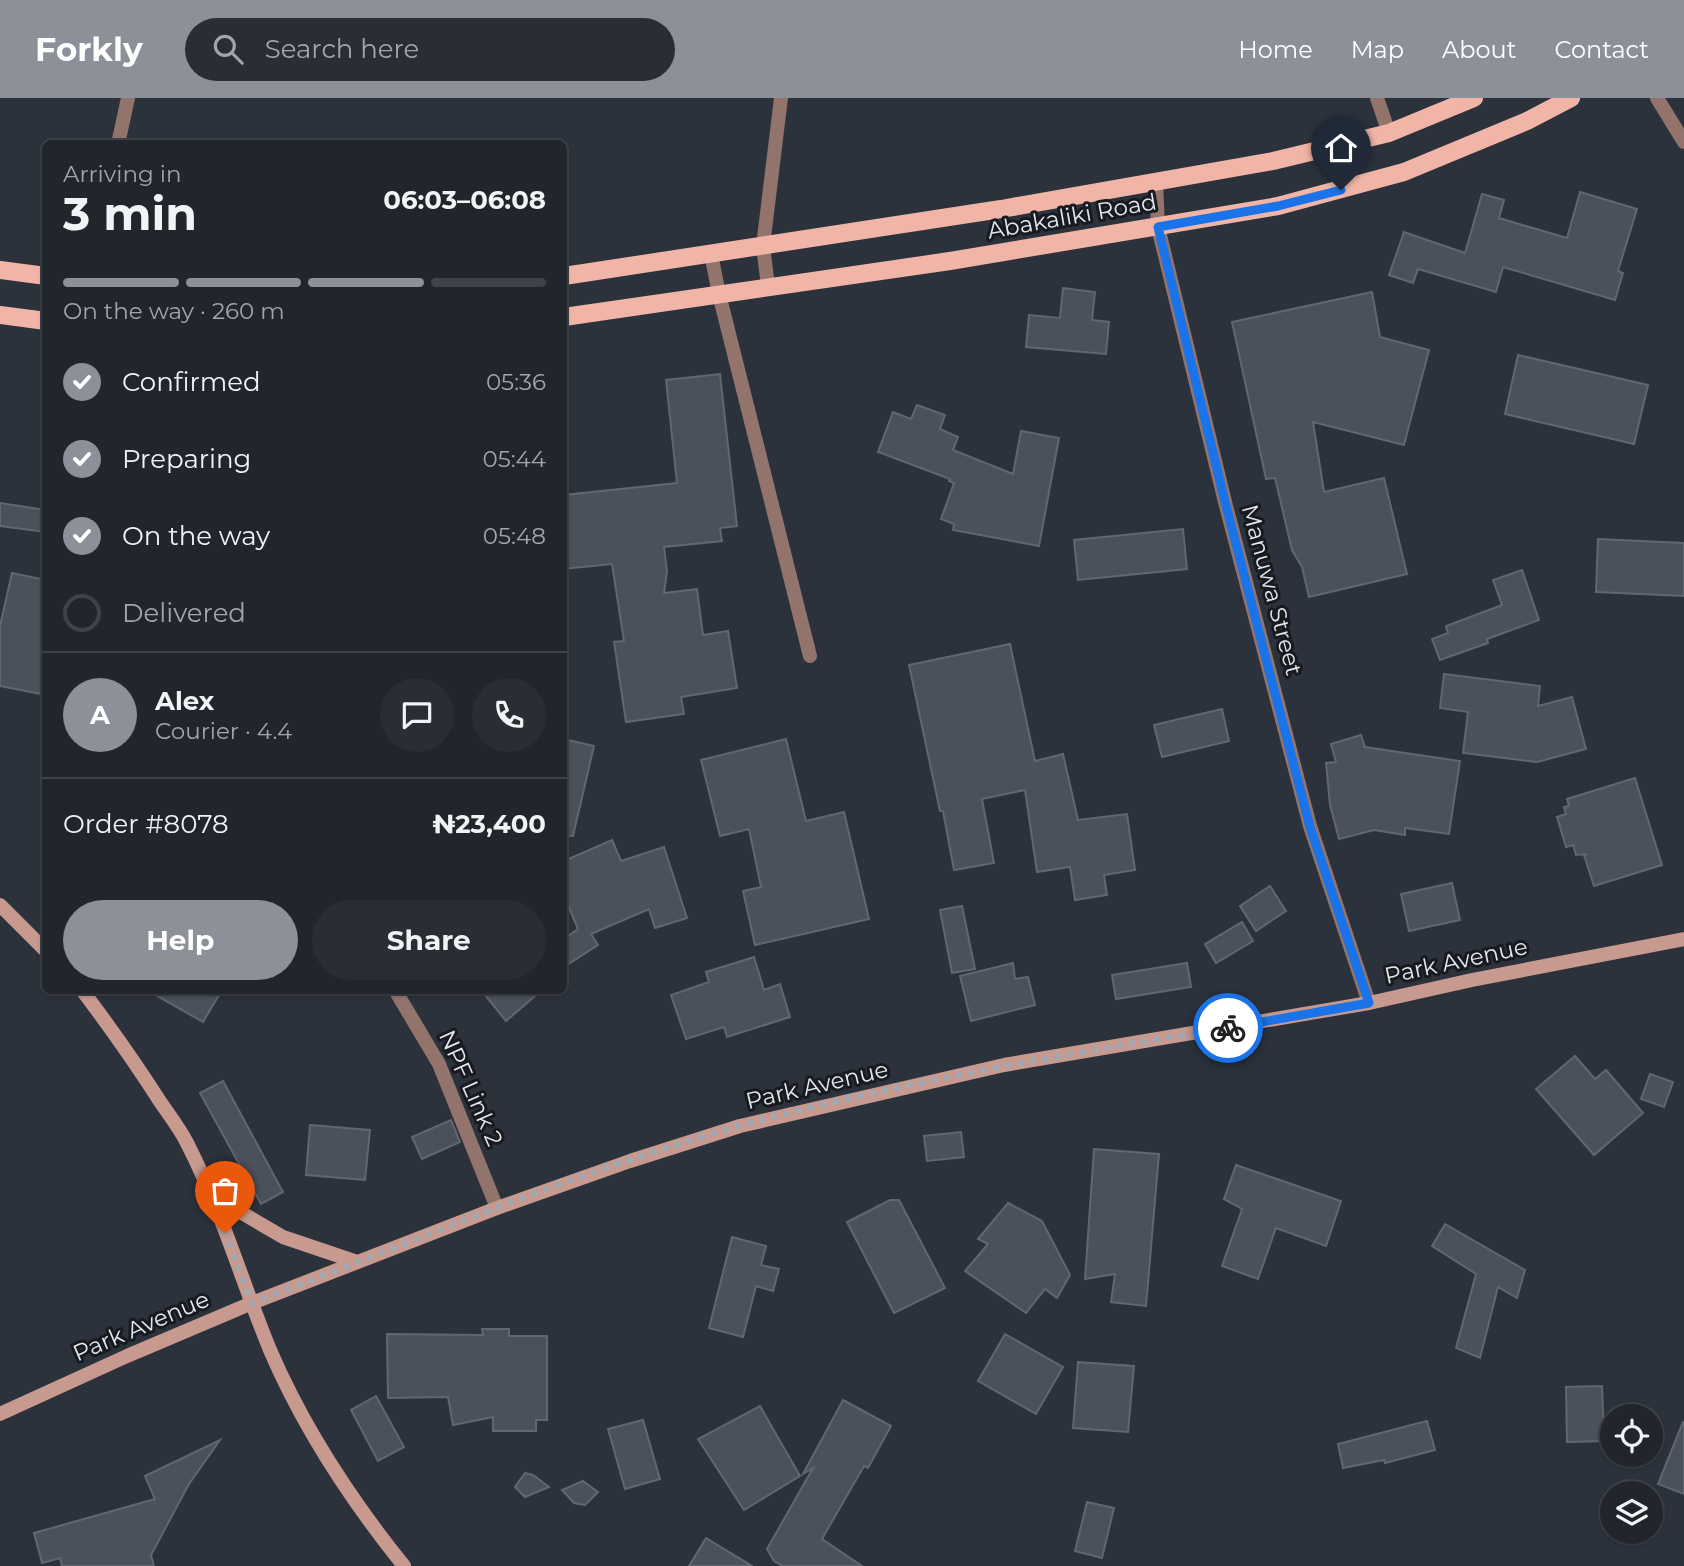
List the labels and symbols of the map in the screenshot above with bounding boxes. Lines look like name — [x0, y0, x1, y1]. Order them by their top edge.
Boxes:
pin — [1311, 118, 1371, 190]
street label: Abakaliki Road — [985, 187, 1159, 245]
street label: Manuwa Street — [1236, 502, 1308, 678]
street label: Park Avenue — [1382, 932, 1530, 990]
courier — [1193, 993, 1263, 1063]
street label: NPF Link 2 — [433, 1026, 509, 1150]
street label: Park Avenue — [743, 1055, 891, 1115]
pin — [195, 1161, 255, 1233]
street label: Park Avenue — [69, 1285, 213, 1367]

